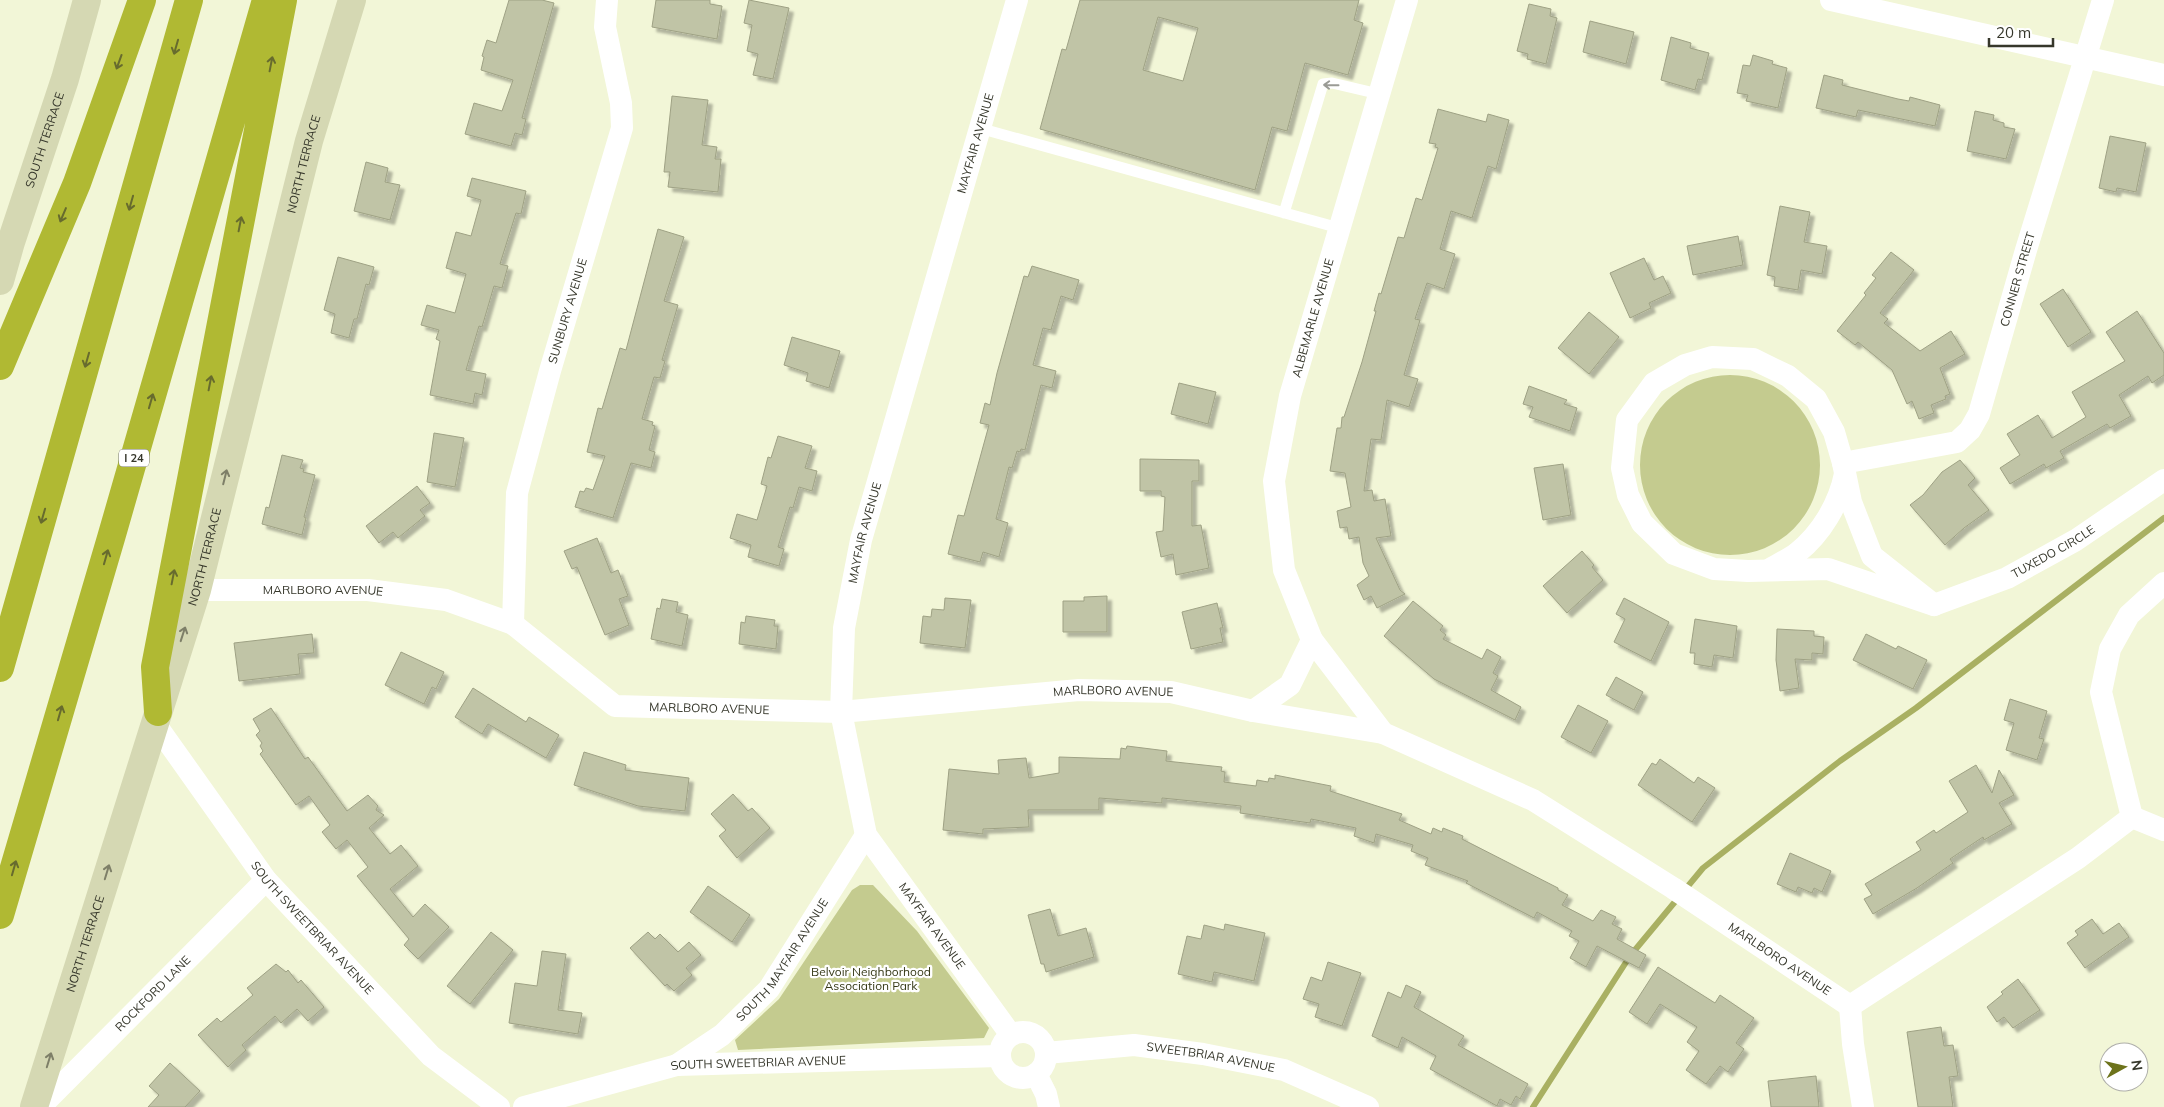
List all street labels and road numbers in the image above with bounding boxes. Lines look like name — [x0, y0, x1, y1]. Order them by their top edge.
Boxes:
street label: SOUTH TERRACE — [22, 90, 67, 190]
street label: MAYFAIR AVENUE — [953, 91, 997, 195]
street label: NORTH TERRACE — [283, 113, 323, 215]
street label: CONNER STREET — [1996, 229, 2038, 328]
street label: SUNBURY AVENUE — [545, 256, 590, 365]
street label: ALBEMARLE AVENUE — [1288, 257, 1337, 379]
road number: I 24 — [119, 449, 149, 466]
street label: MAYFAIR AVENUE — [845, 481, 884, 585]
street label: NORTH TERRACE — [184, 506, 224, 608]
street label: TUXEDO CIRCLE — [2009, 521, 2097, 581]
street label: MARLBORO AVENUE — [263, 582, 384, 599]
street label: MARLBORO AVENUE — [1052, 682, 1174, 699]
street label: MARLBORO AVENUE — [649, 699, 770, 717]
street label: SOUTH SWEETBRIAR AVENUE — [248, 858, 377, 997]
street label: MAYFAIR AVENUE — [896, 879, 969, 972]
street label: NORTH TERRACE — [63, 894, 107, 994]
street label: SOUTH MAYFAIR AVENUE — [732, 895, 831, 1024]
street label: MARLBORO AVENUE — [1725, 919, 1834, 998]
street label: ROCKFORD LANE — [112, 952, 193, 1034]
street label: SWEETBRIAR AVENUE — [1146, 1039, 1276, 1075]
street label: SOUTH SWEETBRIAR AVENUE — [669, 1052, 846, 1073]

